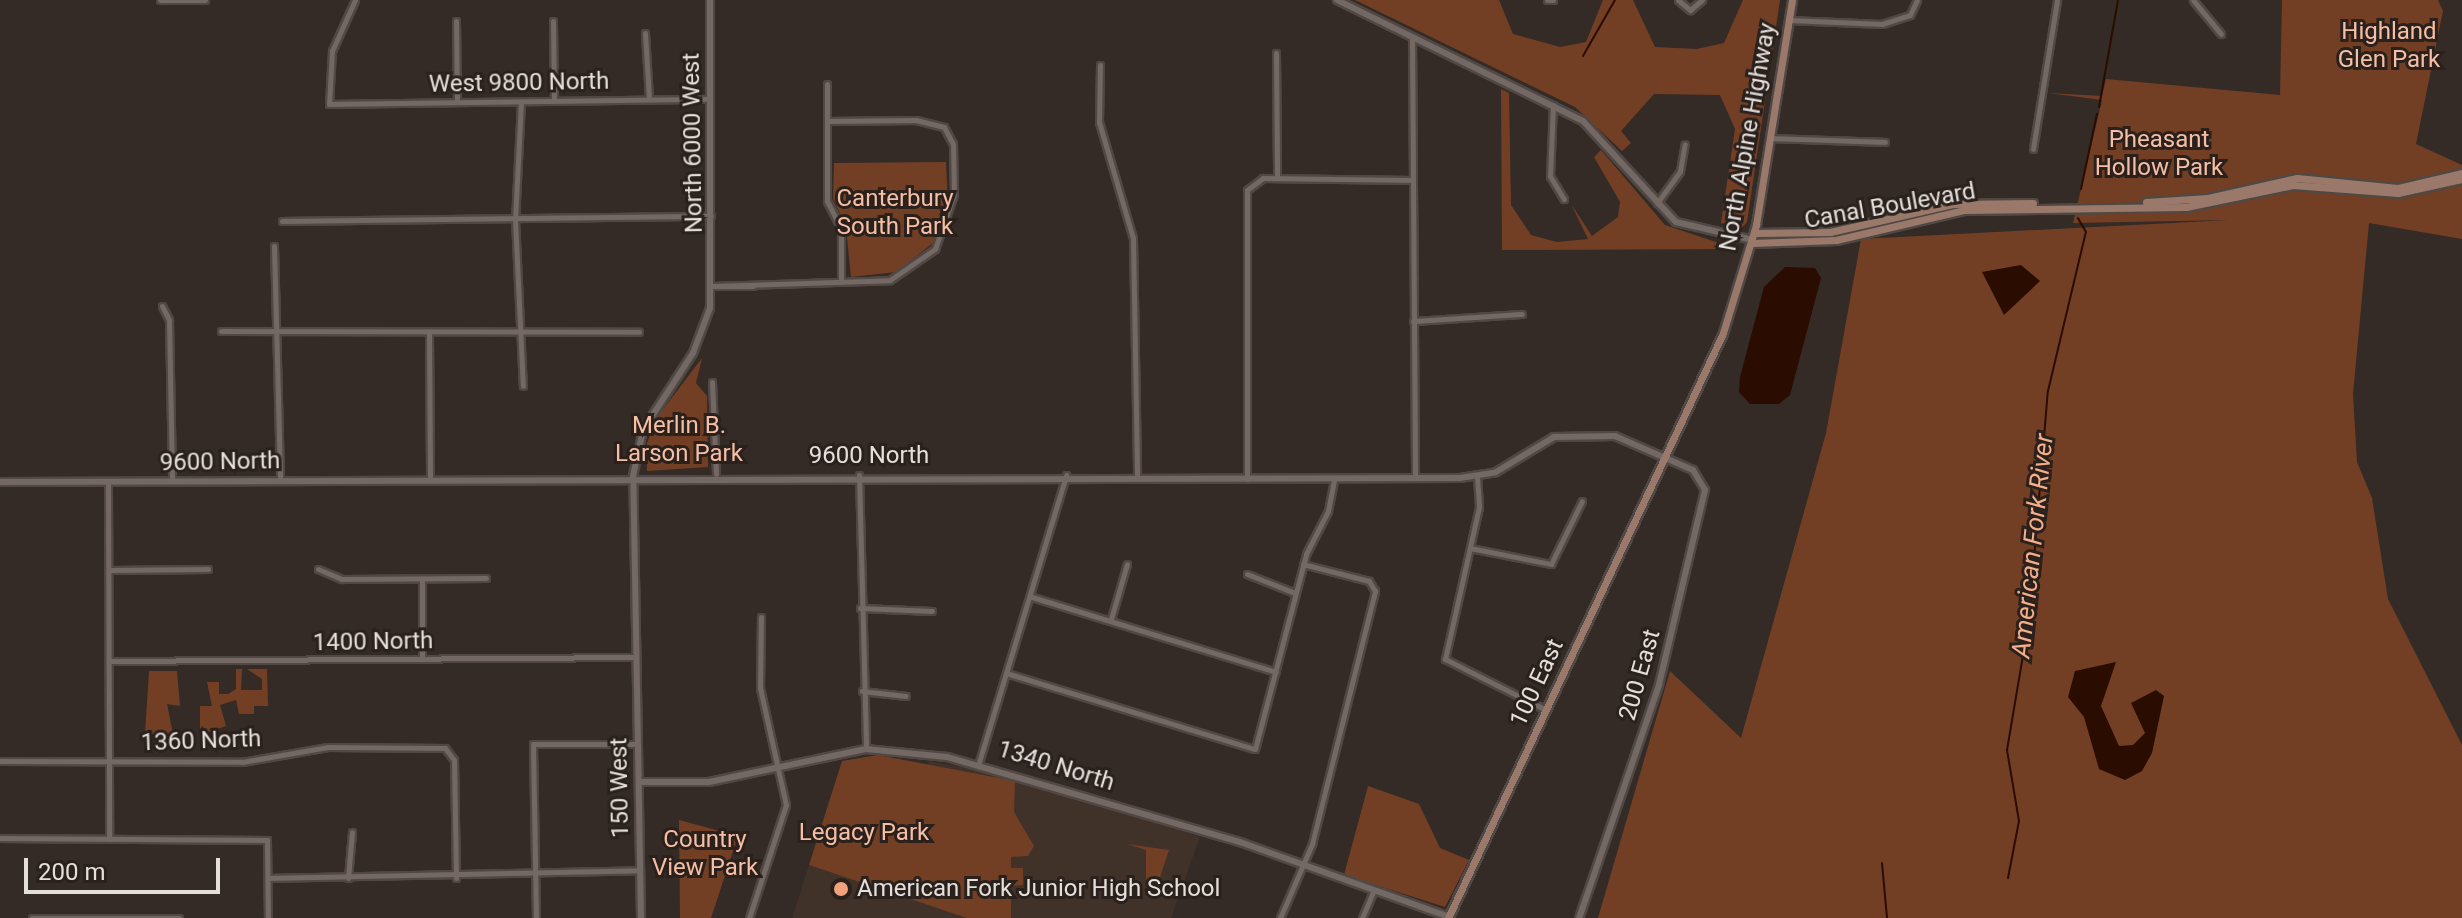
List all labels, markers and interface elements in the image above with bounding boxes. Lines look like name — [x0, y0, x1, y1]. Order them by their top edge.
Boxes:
park label: Highland Glen Park — [2338, 18, 2440, 74]
street label: North Alpine Highway — [1714, 21, 1782, 253]
street label: North 6000 West — [677, 53, 709, 233]
street label: West 9800 North — [429, 67, 609, 99]
park label: Pheasant Hollow Park — [2095, 126, 2223, 182]
street label: Canal Boulevard — [1802, 177, 1978, 235]
park label: Canterbury South Park — [836, 185, 954, 241]
park label: Merlin B. Larson Park — [615, 412, 743, 468]
water label: American Fork River — [2006, 432, 2060, 660]
street label: 9600 North — [809, 442, 929, 470]
street label: 9600 North — [160, 447, 280, 477]
street label: 200 East — [1613, 626, 1667, 724]
street label: 1400 North — [313, 627, 433, 657]
street label: 100 East — [1504, 635, 1570, 731]
street label: 1360 North — [140, 725, 262, 757]
street label: 1340 North — [994, 735, 1118, 797]
street label: 150 West — [605, 738, 635, 838]
park label: Legacy Park — [799, 819, 929, 847]
park label: Country View Park — [652, 826, 758, 882]
scale bar — [28, 842, 224, 892]
text: 200 m — [38, 858, 105, 886]
place label: American Fork Junior High School — [857, 875, 1220, 903]
marker: American Fork Junior High School — [832, 880, 850, 898]

